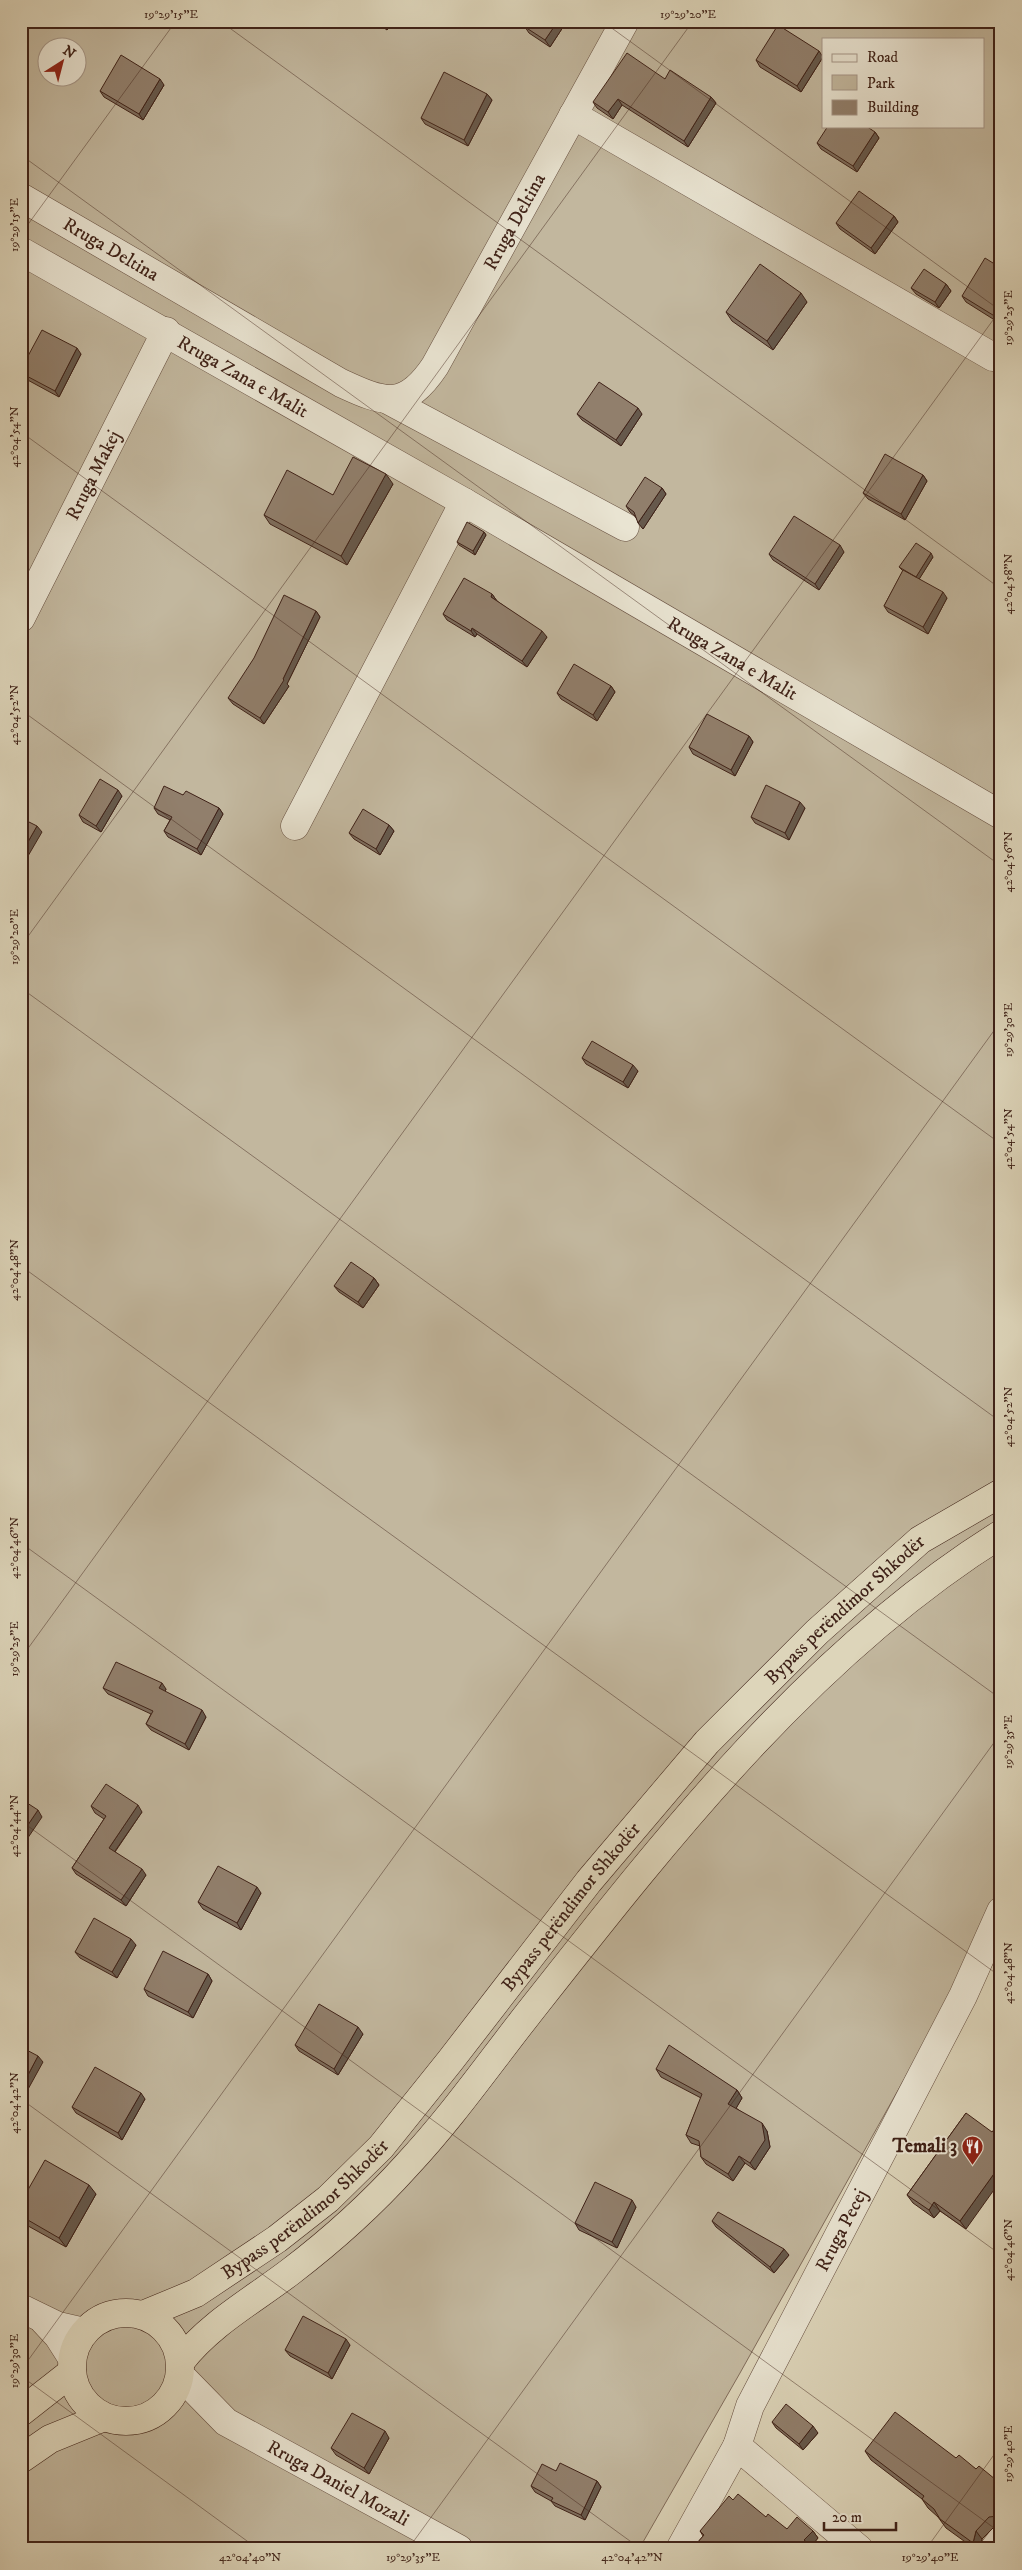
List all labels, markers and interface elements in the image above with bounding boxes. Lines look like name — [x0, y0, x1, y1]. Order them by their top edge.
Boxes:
text: 19°29'15"E — [144, 7, 198, 22]
text: 19°29'20"E — [660, 7, 716, 22]
north arrow — [38, 38, 88, 88]
legend — [822, 38, 984, 128]
text: N — [59, 42, 79, 63]
text: Road — [867, 48, 899, 67]
text: Park — [867, 74, 896, 93]
text: Building — [867, 98, 919, 117]
street label: Rruga Deltina — [479, 169, 550, 274]
text: 19°29'15"E — [7, 198, 22, 252]
street label: Rruga Deltina — [59, 212, 163, 286]
text: 19°29'25"E — [1001, 290, 1016, 346]
street label: Rruga Zana e Malit — [173, 331, 312, 423]
text: 42°04'54"N — [7, 406, 22, 468]
street label: Rruga Makej — [61, 427, 125, 524]
text: 42°04'58"N — [1001, 553, 1016, 614]
street label: Rruga Zana e Malit — [663, 612, 802, 705]
text: 42°04'52"N — [7, 685, 22, 745]
text: 42°04'56"N — [1001, 831, 1016, 893]
text: 19°29'20"E — [7, 909, 22, 965]
text: 19°29'30"E — [1001, 1002, 1016, 1057]
text: 42°04'54"N — [1001, 1108, 1016, 1170]
text: 42°04'48"N — [7, 1239, 22, 1301]
text: 42°04'52"N — [1001, 1387, 1016, 1447]
text: 42°04'46"N — [7, 1517, 22, 1579]
street label: Bypass perëndimor Shkodër — [760, 1530, 929, 1689]
text: 19°29'25"E — [7, 1621, 22, 1677]
text: 19°29'35"E — [1001, 1714, 1016, 1769]
text: 42°04'44"N — [7, 1795, 22, 1857]
street label: Bypass perëndimor Shkodër — [497, 1818, 645, 1996]
text: 42°04'48"N — [1001, 1942, 1016, 2004]
text: 42°04'42"N — [7, 2072, 22, 2134]
restaurant icon: Temali 3 — [961, 2134, 985, 2165]
street label: Bypass perëndimor Shkodër — [217, 2135, 394, 2284]
place label: Temali 3 — [892, 2135, 957, 2158]
street label: Rruga Pecej — [811, 2185, 872, 2275]
text: 42°04'46"N — [1001, 2219, 1016, 2281]
text: 19°29'30"E — [7, 2333, 22, 2388]
text: 19°29'40"E — [1001, 2425, 1016, 2482]
street label: Rruga Daniel Mozali — [263, 2435, 413, 2531]
scale bar — [824, 2500, 897, 2532]
text: 20 m — [832, 2508, 862, 2527]
text: 42°04'40"N — [219, 2550, 281, 2565]
text: 19°29'35"E — [386, 2550, 441, 2565]
text: 42°04'42"N — [601, 2550, 663, 2565]
text: 19°29'40"E — [902, 2550, 959, 2565]

